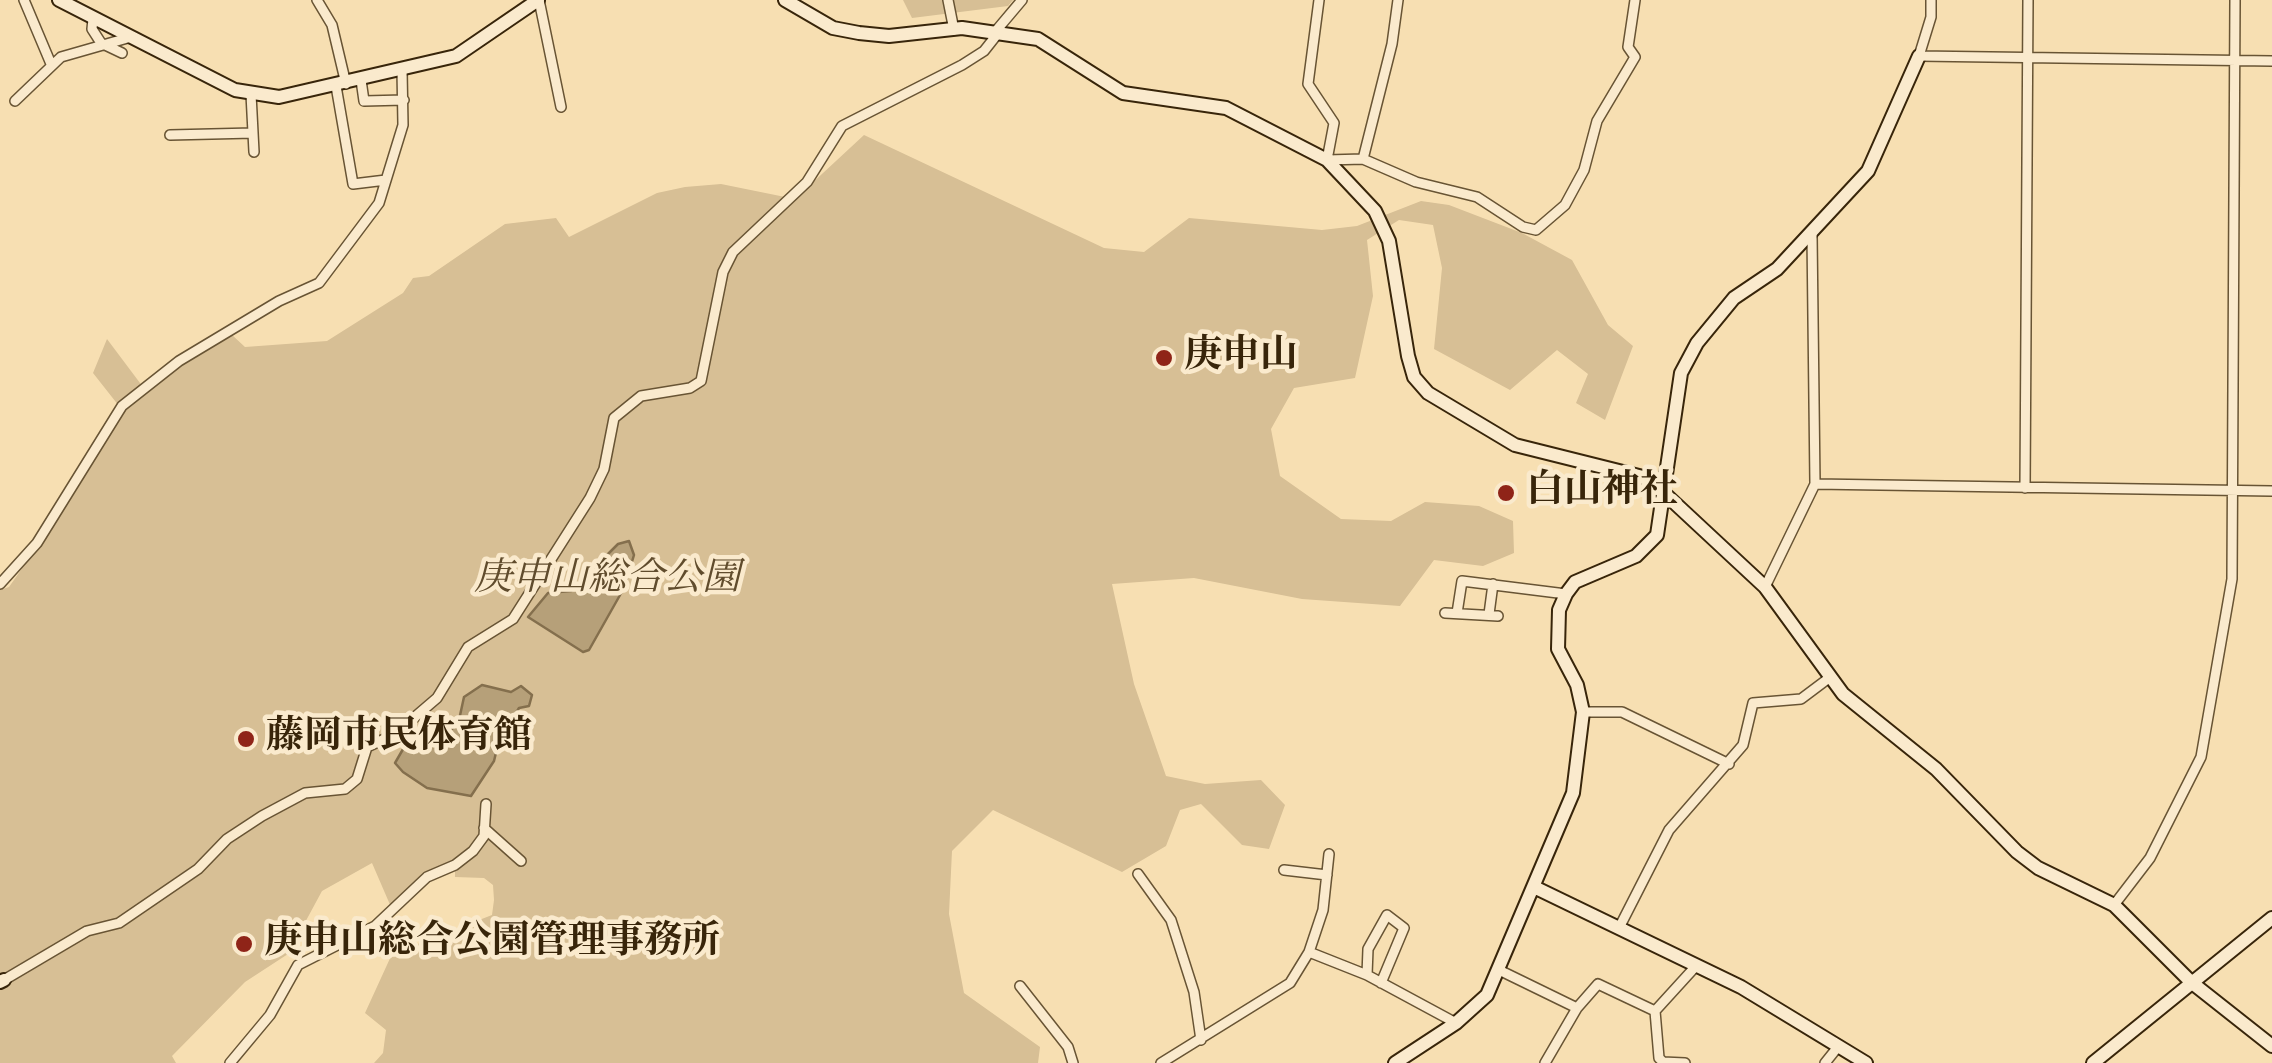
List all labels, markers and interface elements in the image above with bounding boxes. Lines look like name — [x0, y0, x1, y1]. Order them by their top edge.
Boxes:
place label: 庚申山 — [1184, 335, 1298, 381]
marker: 庚申山 — [1153, 347, 1175, 369]
place label: 白山神社 — [1526, 470, 1678, 516]
marker: 白山神社 — [1495, 482, 1517, 504]
park label: 庚申山総合公園 — [474, 558, 740, 604]
place label: 藤岡市民体育館 — [266, 716, 532, 762]
marker: 藤岡市民体育館 — [235, 728, 257, 750]
place label: 庚申山総合公園管理事務所 — [264, 921, 720, 967]
marker: 庚申山総合公園管理事務所 — [233, 933, 255, 955]

